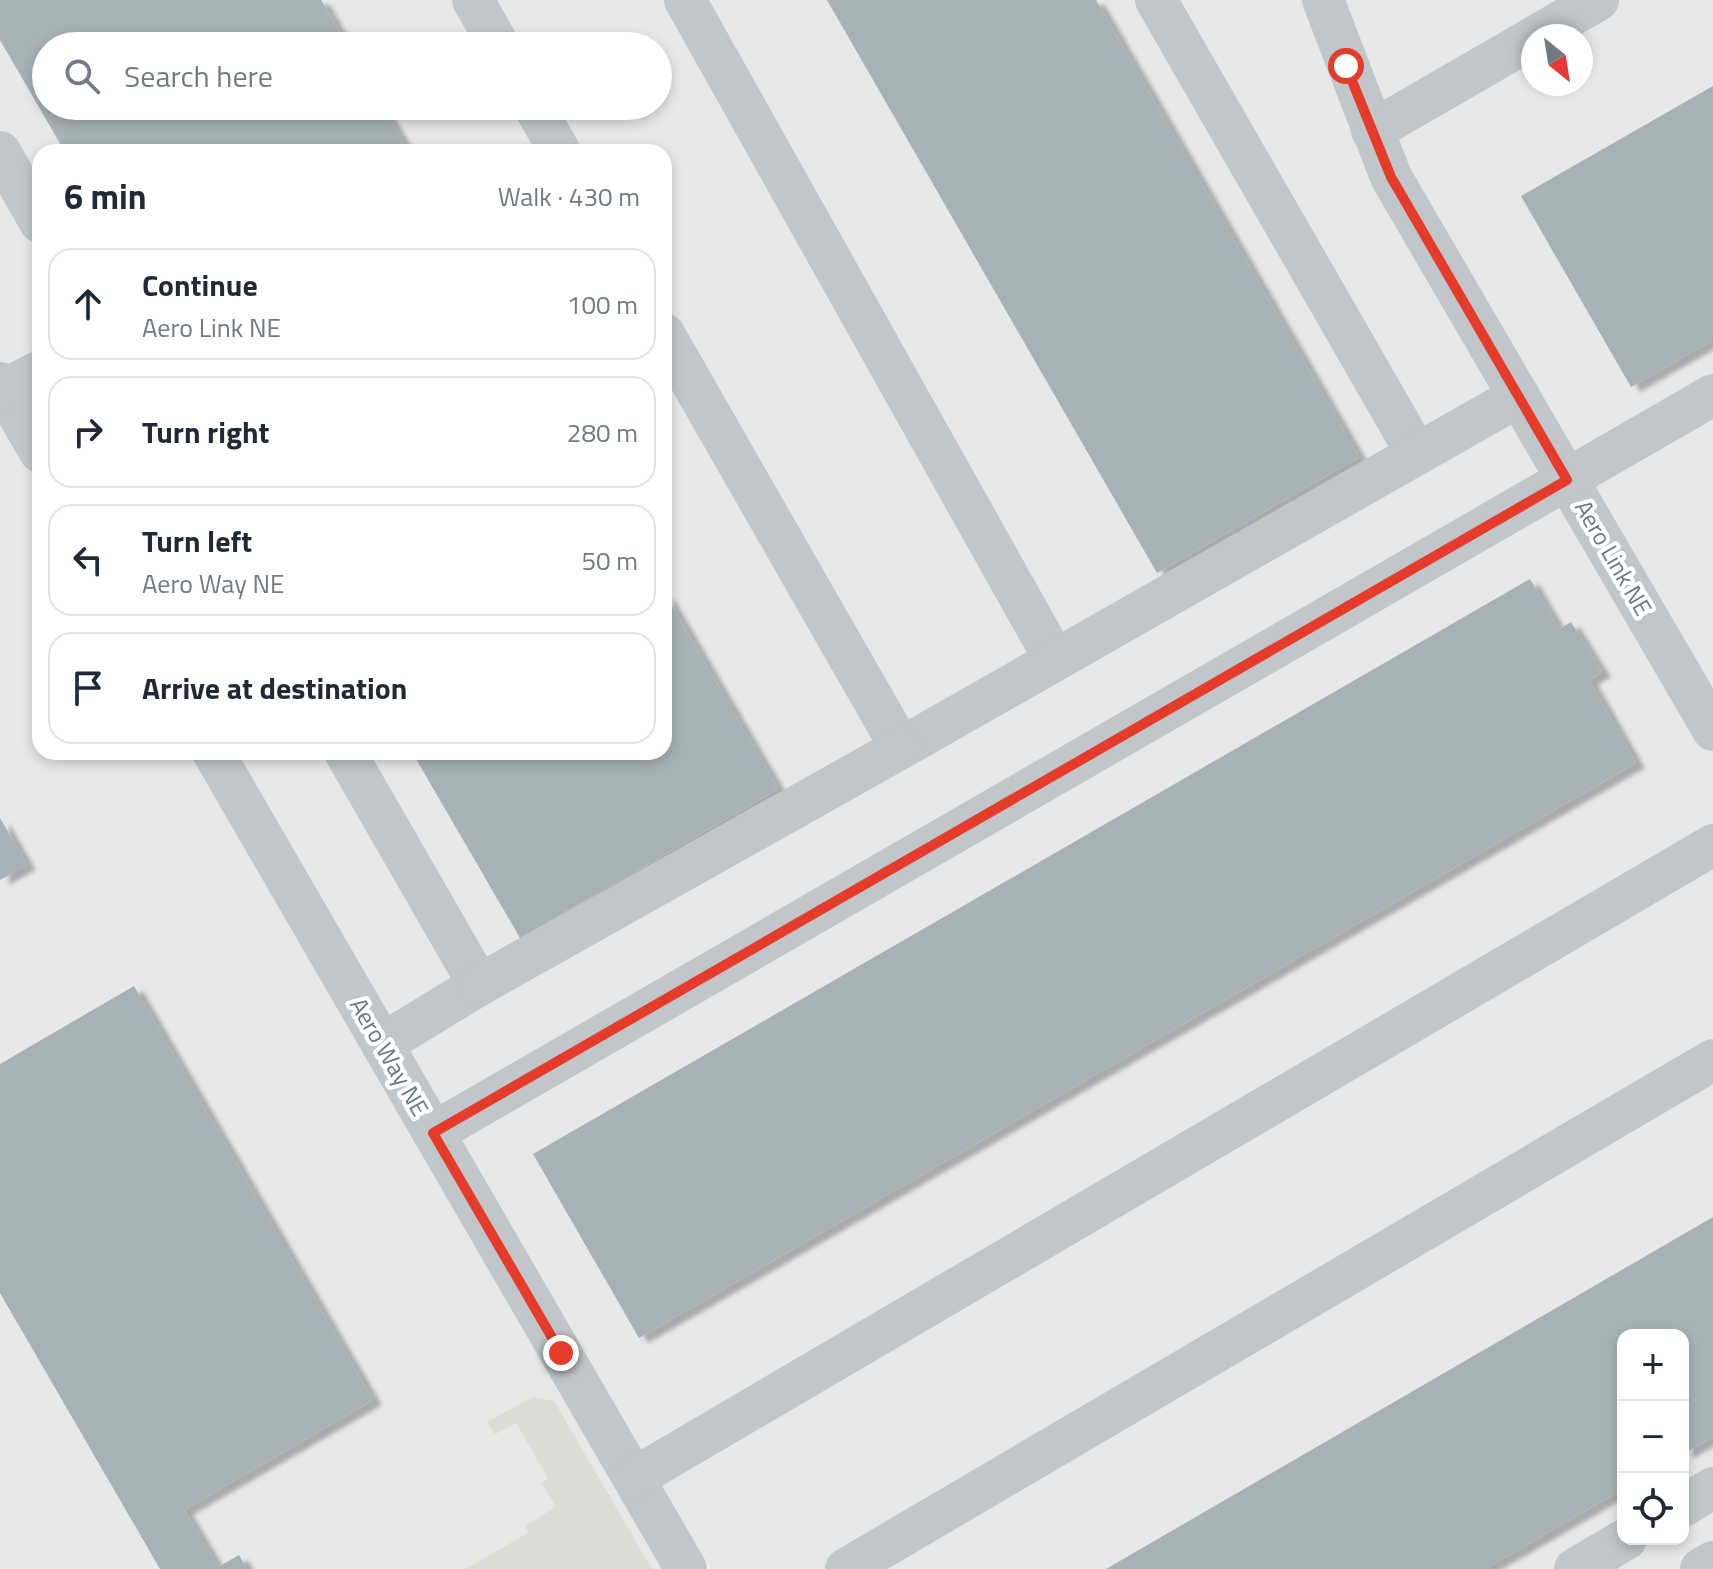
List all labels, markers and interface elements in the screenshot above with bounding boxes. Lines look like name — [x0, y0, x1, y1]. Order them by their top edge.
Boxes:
north arrow — [1521, 24, 1593, 96]
search box — [32, 32, 672, 120]
route start — [1328, 48, 1364, 84]
text: Search here — [124, 53, 273, 99]
icon: search — [60, 54, 104, 98]
text: 6 min — [64, 170, 147, 222]
text: Walk · 430 m — [498, 177, 640, 216]
text: Continue — [142, 262, 258, 308]
icon: ahead — [66, 282, 110, 326]
text: 100 m — [567, 285, 638, 324]
text: Aero Link NE — [142, 308, 281, 347]
text: Turn right — [142, 409, 270, 455]
icon: right — [66, 410, 110, 454]
text: 280 m — [567, 413, 638, 452]
street label: Aero Link NE — [1566, 493, 1662, 622]
text: Turn left — [142, 518, 252, 564]
icon: left — [66, 538, 110, 582]
text: 50 m — [581, 541, 638, 580]
text: Aero Way NE — [142, 564, 284, 603]
text: Arrive at destination — [142, 665, 407, 711]
icon: arrive — [66, 666, 110, 710]
street label: Aero Way NE — [341, 991, 438, 1122]
map controls — [1617, 1329, 1689, 1545]
button: + — [1617, 1329, 1689, 1401]
route end — [543, 1335, 579, 1371]
button: − — [1617, 1401, 1689, 1473]
button: locate — [1617, 1473, 1689, 1545]

